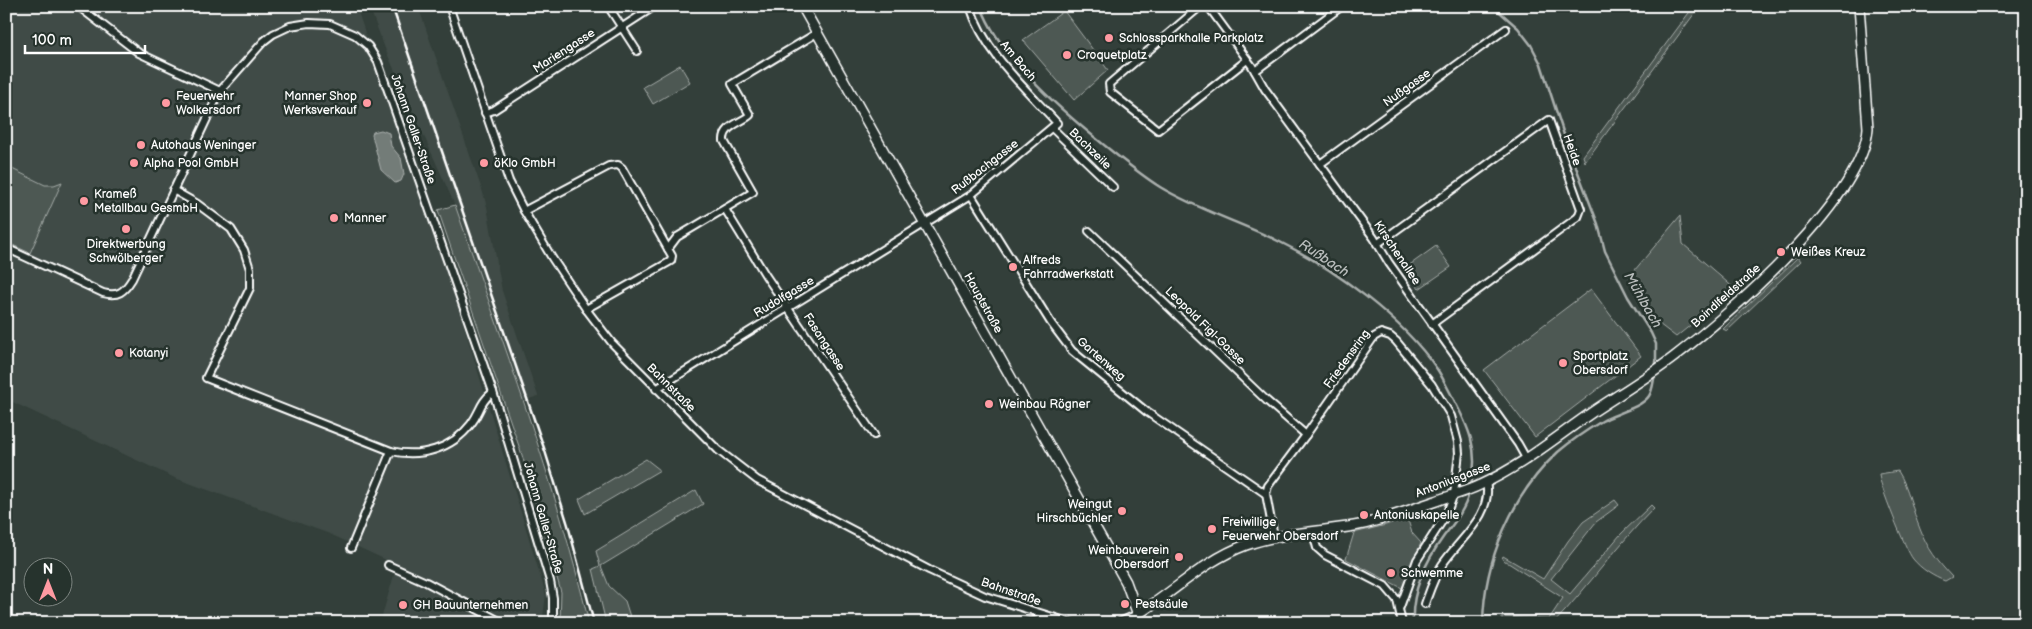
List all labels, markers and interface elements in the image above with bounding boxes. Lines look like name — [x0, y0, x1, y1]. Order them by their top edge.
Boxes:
scale bar — [25, 22, 145, 54]
street label: Mariengasse — [530, 25, 598, 77]
text: 100 m — [32, 31, 72, 50]
place label: Schlossparkhalle Parkplatz — [1119, 31, 1264, 46]
marker: Schlossparkhalle Parkplatz — [1103, 32, 1115, 44]
street label: Am Bach — [997, 38, 1040, 85]
place label: Croquetplatz — [1077, 48, 1147, 63]
marker: Croquetplatz — [1061, 49, 1073, 61]
street label: Nußgasse — [1380, 66, 1434, 110]
street label: Johann Galler-Straße — [387, 72, 439, 186]
place label: Feuerwehr Wolkersdorf — [176, 89, 241, 118]
place label: Manner Shop Werksverkauf — [284, 89, 357, 118]
marker: Feuerwehr Wolkersdorf — [160, 97, 172, 109]
marker: Manner Shop Werksverkauf — [361, 97, 373, 109]
street label: Bachzeile — [1066, 125, 1114, 173]
street label: Heide — [1560, 132, 1584, 168]
street label: Rußbachgasse — [948, 136, 1022, 198]
place label: Autohaus Weninger — [151, 138, 257, 153]
marker: Autohaus Weninger — [135, 139, 147, 151]
place label: Alpha Pool GmbH — [144, 156, 239, 171]
place label: öKlo GmbH — [494, 156, 556, 171]
marker: Alpha Pool GmbH — [128, 157, 140, 169]
marker: öKlo GmbH — [478, 157, 490, 169]
place label: Krameß Metallbau GesmbH — [94, 187, 198, 216]
marker: Krameß Metallbau GesmbH — [78, 195, 90, 207]
place label: Manner — [344, 211, 387, 226]
marker: Manner — [328, 212, 340, 224]
street label: Kirschenallee — [1370, 218, 1424, 288]
marker: Direktwerbung Schwölberger — [120, 223, 132, 235]
water label: Rußbach — [1296, 235, 1353, 281]
place label: Direktwerbung Schwölberger — [86, 237, 166, 266]
place label: Weißes Kreuz — [1791, 245, 1866, 260]
marker: Weißes Kreuz — [1775, 246, 1787, 258]
place label: Alfreds Fahrradwerkstatt — [1023, 253, 1114, 282]
marker: Alfreds Fahrradwerkstatt — [1007, 261, 1019, 273]
street label: Boindlfeldstraße — [1688, 261, 1764, 331]
water label: Mühlbach — [1620, 269, 1666, 331]
street label: Hauptstraße — [960, 270, 1006, 336]
street label: Rudolfgasse — [751, 273, 817, 321]
street label: Leopold Figl-Gasse — [1162, 284, 1248, 368]
street label: Fasangasse — [800, 310, 848, 374]
street label: Friedensring — [1321, 327, 1373, 391]
street label: Gartenweg — [1074, 334, 1128, 384]
place label: Kotanyi — [129, 346, 169, 361]
marker: Kotanyi — [113, 347, 125, 359]
place label: Sportplatz Obersdorf — [1573, 349, 1628, 378]
marker: Sportplatz Obersdorf — [1557, 357, 1569, 369]
street label: Bahnstraße — [644, 361, 698, 415]
place label: Weinbau Rögner — [999, 397, 1091, 412]
marker: Weinbau Rögner — [983, 398, 995, 410]
street label: Antoniusgasse — [1413, 459, 1493, 501]
street label: Johann Galler-Straße — [520, 461, 566, 575]
place label: Weingut Hirschbüchler — [1037, 497, 1113, 526]
marker: Weingut Hirschbüchler — [1116, 505, 1128, 517]
place label: Antoniuskapelle — [1374, 508, 1459, 523]
marker: Antoniuskapelle — [1358, 509, 1370, 521]
place label: Freiwillige Feuerwehr Obersdorf — [1222, 515, 1339, 544]
marker: Freiwillige Feuerwehr Obersdorf — [1206, 523, 1218, 535]
place label: Weinbauverein Obersdorf — [1088, 543, 1169, 572]
marker: Weinbauverein Obersdorf — [1173, 551, 1185, 563]
north arrow — [22, 556, 72, 606]
text: N — [43, 561, 53, 578]
place label: Schwemme — [1401, 566, 1463, 581]
marker: Schwemme — [1385, 567, 1397, 579]
street label: Bahnstraße — [979, 575, 1043, 609]
place label: Pestsäule — [1135, 597, 1188, 612]
place label: GH Bauunternehmen — [413, 598, 528, 613]
marker: Pestsäule — [1119, 598, 1131, 610]
marker: GH Bauunternehmen — [397, 599, 409, 611]

